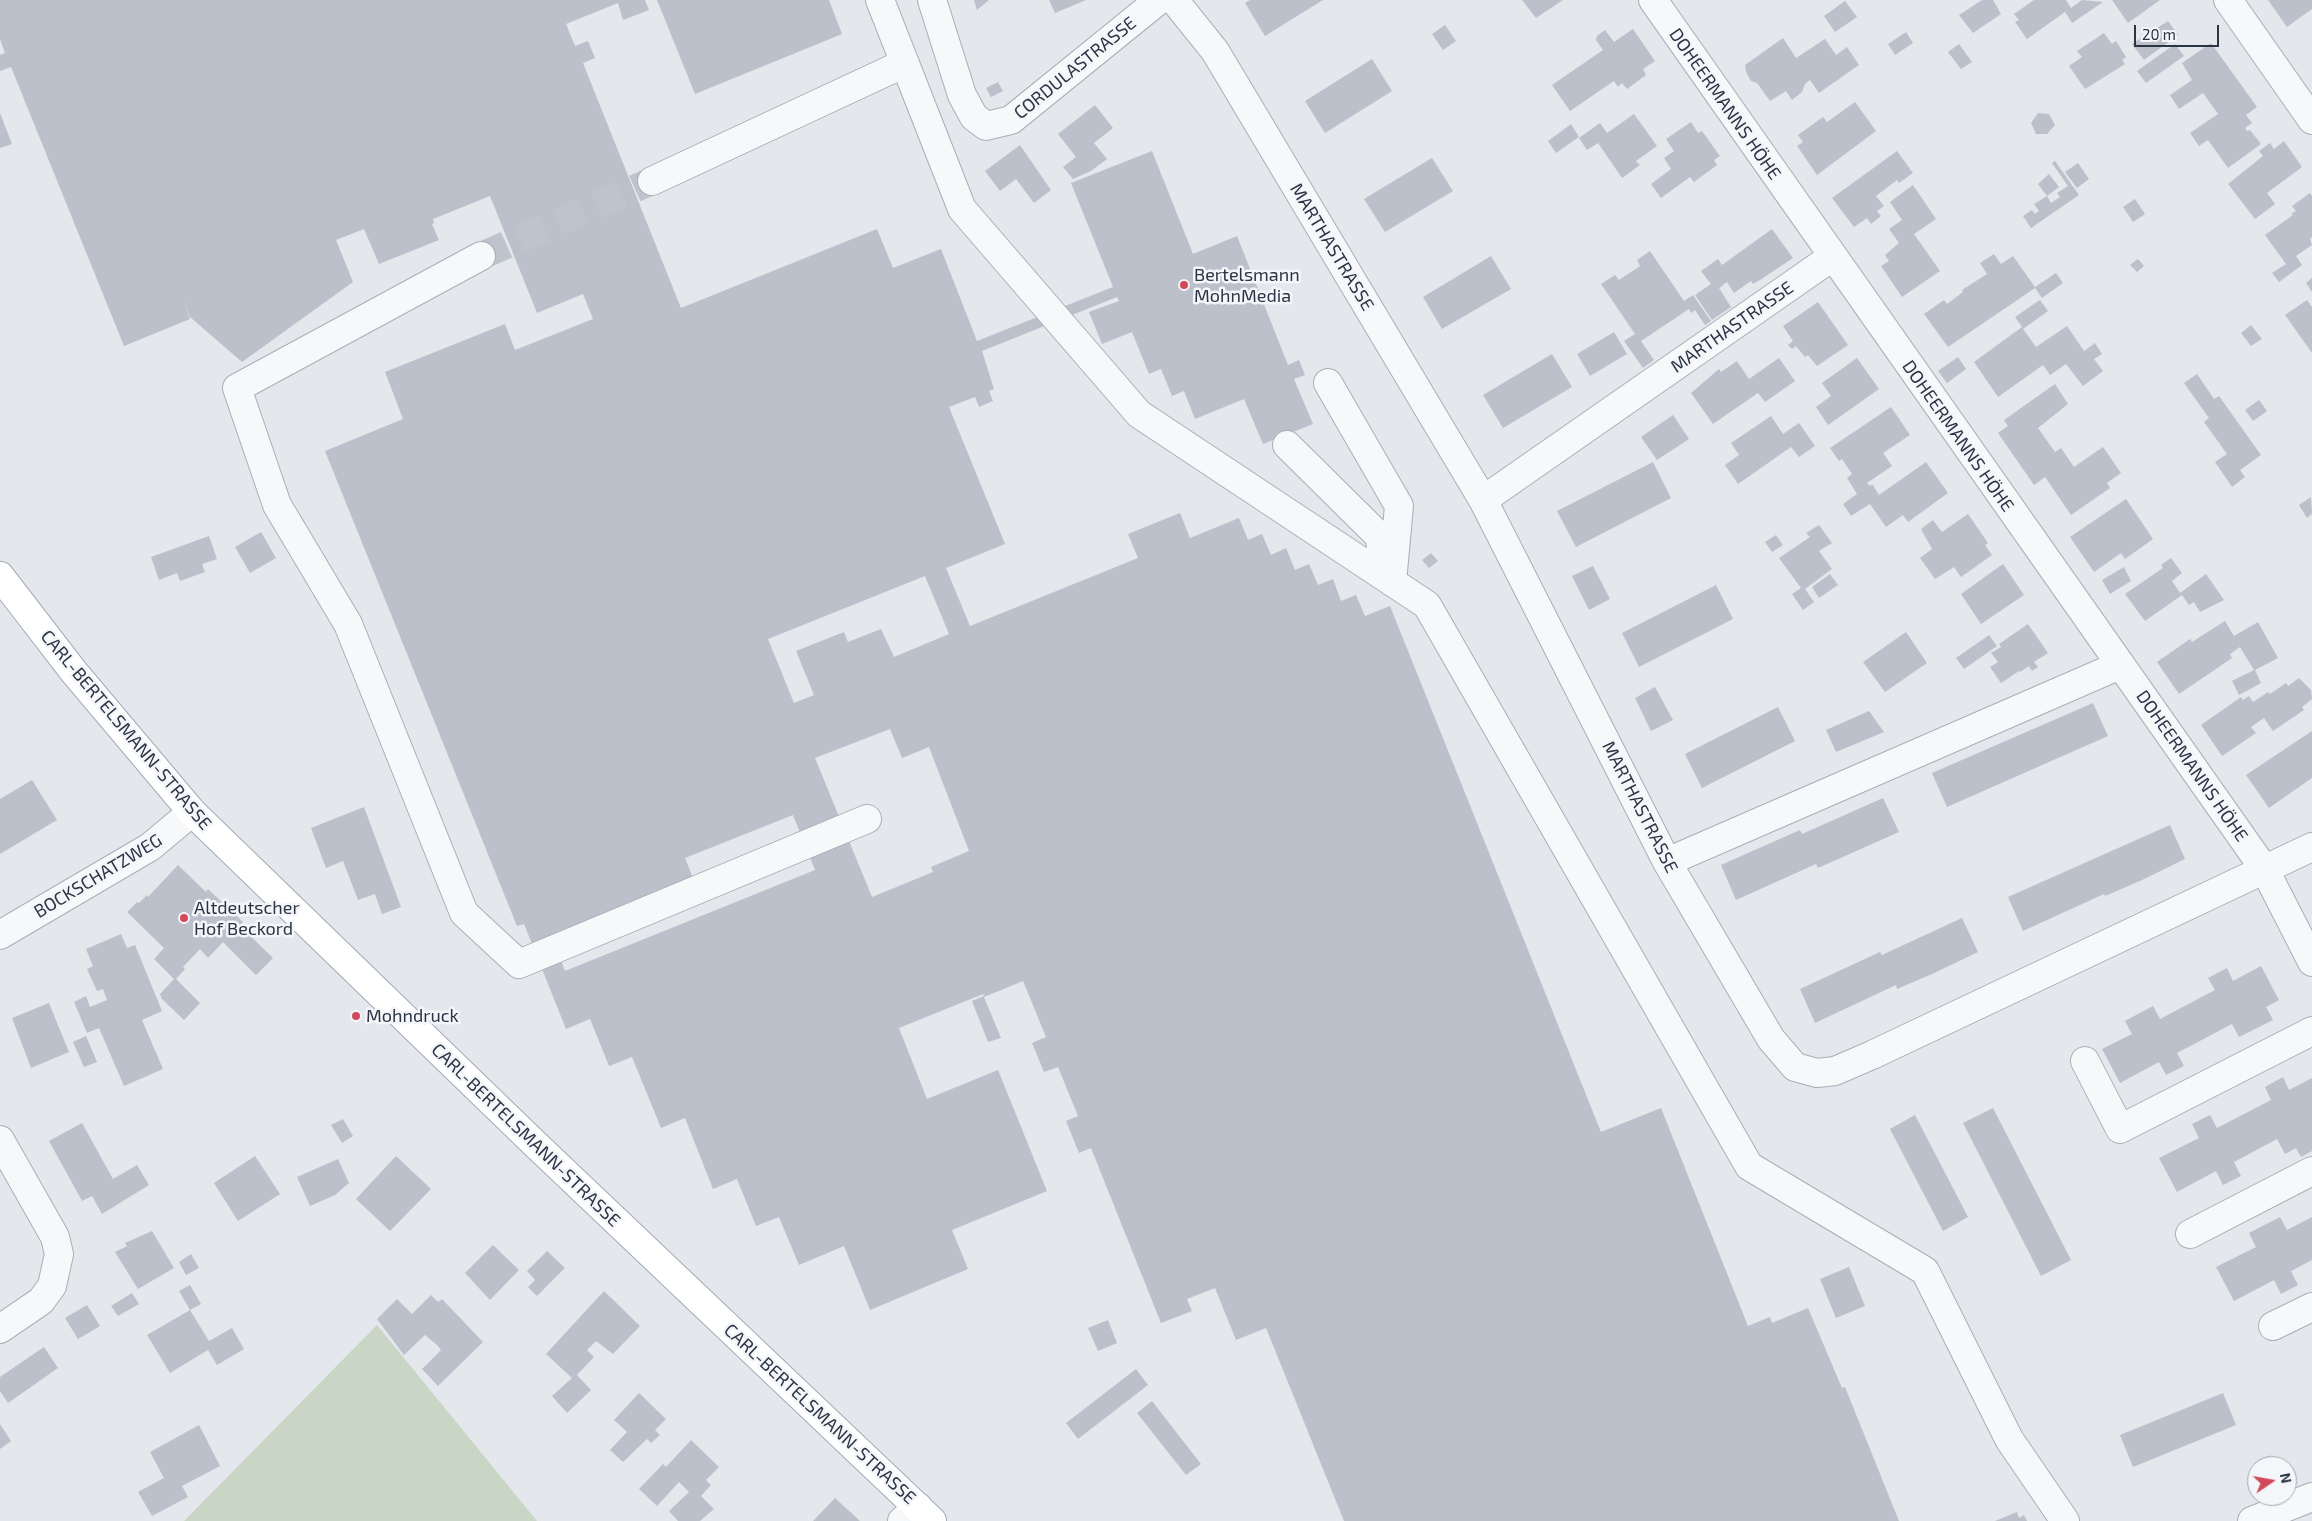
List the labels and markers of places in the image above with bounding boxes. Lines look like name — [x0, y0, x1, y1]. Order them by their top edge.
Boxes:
place label: Bertelsmann MohnMedia — [1194, 264, 1300, 306]
marker: Bertelsmann MohnMedia — [1178, 279, 1190, 291]
place label: Altdeutscher Hof Beckord — [194, 897, 300, 940]
marker: Altdeutscher Hof Beckord — [178, 912, 190, 924]
place label: Mohndruck — [366, 1005, 459, 1027]
marker: Mohndruck — [350, 1010, 362, 1022]

